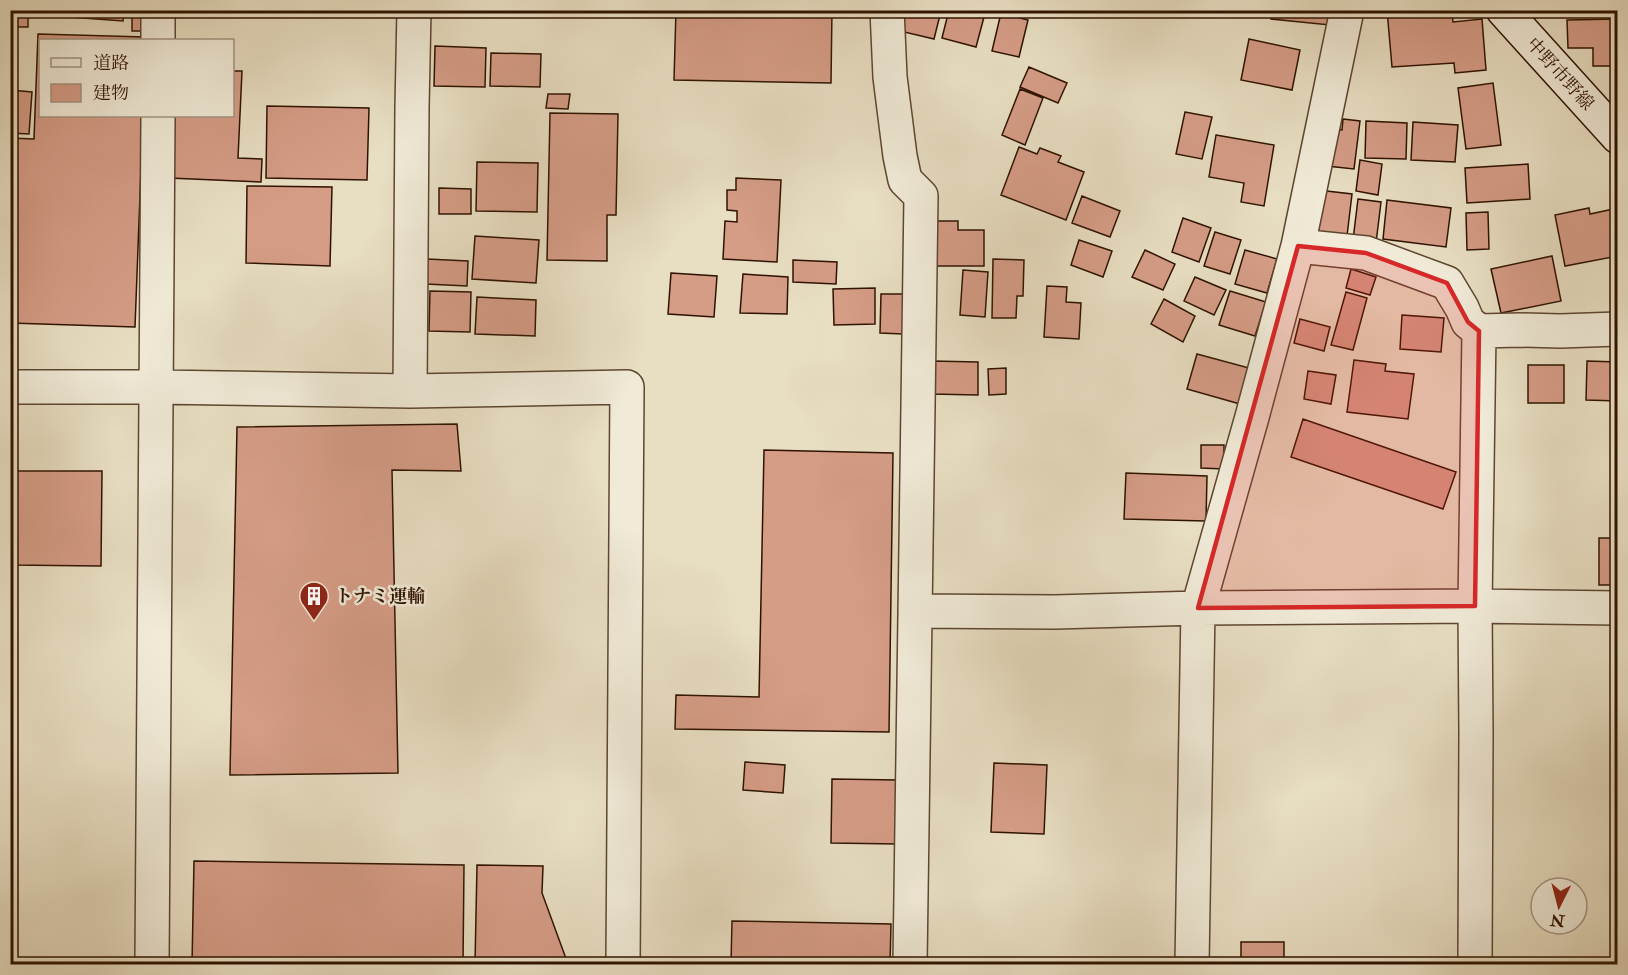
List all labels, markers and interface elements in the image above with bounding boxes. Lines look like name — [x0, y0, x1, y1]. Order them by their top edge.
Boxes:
street label: 中野市野線 — [1521, 33, 1599, 115]
legend — [39, 39, 234, 117]
text: 道路 — [93, 52, 129, 75]
text: 建物 — [93, 82, 129, 105]
building icon: トナミ運輸 — [298, 580, 330, 622]
place label: トナミ運輸 — [335, 585, 425, 608]
north arrow — [1529, 876, 1589, 936]
text: N — [1549, 909, 1567, 931]

